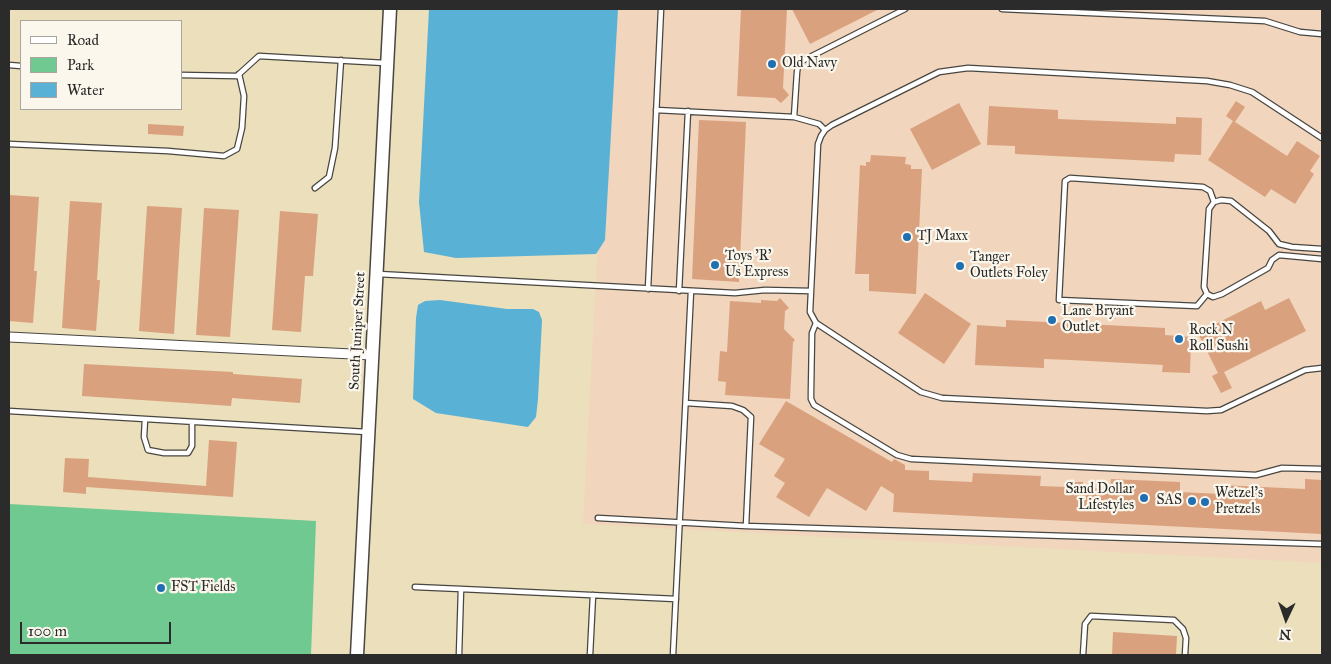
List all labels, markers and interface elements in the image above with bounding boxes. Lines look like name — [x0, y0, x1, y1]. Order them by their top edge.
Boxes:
legend — [20, 20, 182, 110]
text: Road — [67, 31, 99, 49]
text: Park — [67, 56, 94, 74]
place label: Old Navy — [782, 56, 837, 72]
marker: Old Navy — [766, 58, 778, 70]
text: Water — [67, 81, 104, 99]
place label: TJ Maxx — [917, 229, 968, 245]
marker: TJ Maxx — [901, 231, 913, 243]
place label: Toys 'R' Us Express — [725, 249, 788, 282]
place label: Tanger Outlets Foley — [970, 250, 1048, 282]
marker: Toys 'R' Us Express — [709, 259, 721, 271]
marker: Tanger Outlets Foley — [954, 260, 966, 272]
street label: South Juniper Street — [347, 271, 369, 391]
place label: Lane Bryant Outlet — [1062, 304, 1134, 336]
marker: Lane Bryant Outlet — [1046, 314, 1058, 326]
place label: Rock N Roll Sushi — [1189, 323, 1249, 356]
marker: Rock N Roll Sushi — [1173, 333, 1185, 345]
place label: Sand Dollar Lifestyles — [1066, 482, 1134, 514]
place label: Wetzel's Pretzels — [1215, 486, 1263, 518]
marker: Sand Dollar Lifestyles — [1138, 492, 1150, 504]
place label: SAS — [1156, 493, 1182, 509]
marker: SAS — [1186, 495, 1198, 507]
marker: Wetzel's Pretzels — [1199, 496, 1211, 508]
place label: FST Fields — [171, 580, 235, 596]
marker: FST Fields — [155, 582, 167, 594]
north arrow — [1261, 594, 1311, 644]
scale bar — [22, 612, 174, 644]
text: 100 m — [28, 622, 67, 640]
text: N — [1279, 626, 1292, 643]

